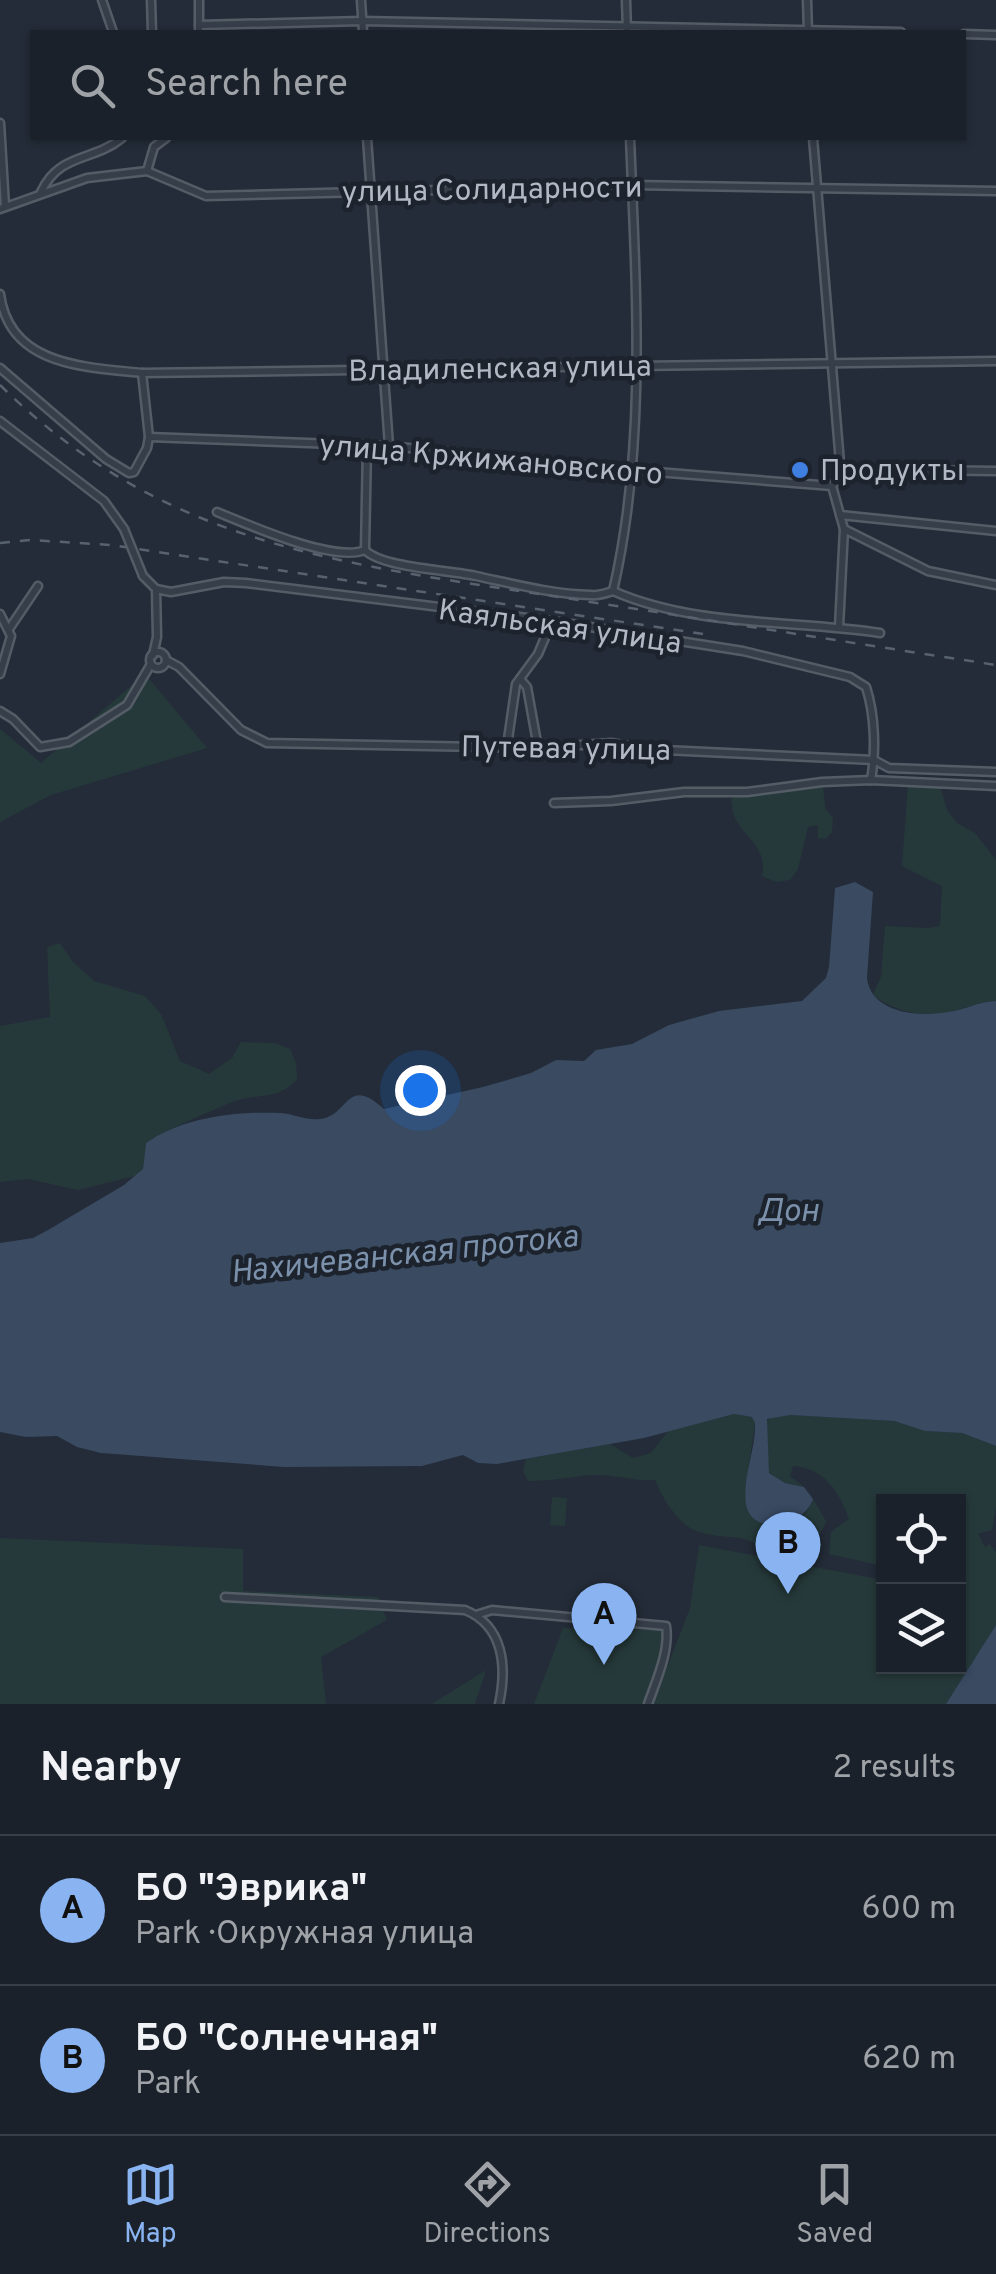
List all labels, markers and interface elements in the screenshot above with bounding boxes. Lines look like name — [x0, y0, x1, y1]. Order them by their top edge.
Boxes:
search box — [30, 30, 966, 140]
icon: search — [65, 58, 120, 113]
text: Search here — [145, 61, 348, 110]
street label: улица Солидарности — [341, 170, 643, 213]
street label: Владиленская улица — [348, 349, 652, 392]
street label: улица Кржижановского — [317, 428, 664, 495]
place label: Продукты — [820, 454, 964, 491]
marker: Продукты — [789, 459, 811, 481]
street label: Каяльская улица — [436, 593, 684, 664]
street label: Путевая улица — [461, 730, 671, 771]
your location — [395, 1065, 446, 1116]
water label: Дон — [758, 1193, 819, 1233]
water label: Нахичеванская протока — [228, 1218, 581, 1294]
map controls — [876, 1494, 966, 1674]
button: locate — [876, 1494, 966, 1584]
pin: B — [756, 1512, 820, 1594]
pin: A — [572, 1582, 636, 1665]
button: layers — [876, 1584, 966, 1674]
text: Nearby — [40, 1743, 182, 1796]
text: 2 results — [832, 1749, 956, 1789]
text: БО "Эврика" — [135, 1866, 367, 1915]
text: A — [61, 1890, 84, 1930]
text: 600 m — [861, 1890, 956, 1930]
text: Park · Окружная улица — [135, 1915, 474, 1955]
text: БО "Солнечная" — [135, 2016, 438, 2065]
text: B — [61, 2040, 84, 2080]
text: 620 m — [862, 2040, 956, 2080]
text: Park — [135, 2065, 201, 2105]
tab: Map — [123, 2157, 178, 2253]
tab: Directions — [423, 2157, 551, 2253]
tab: Saved — [796, 2157, 873, 2253]

